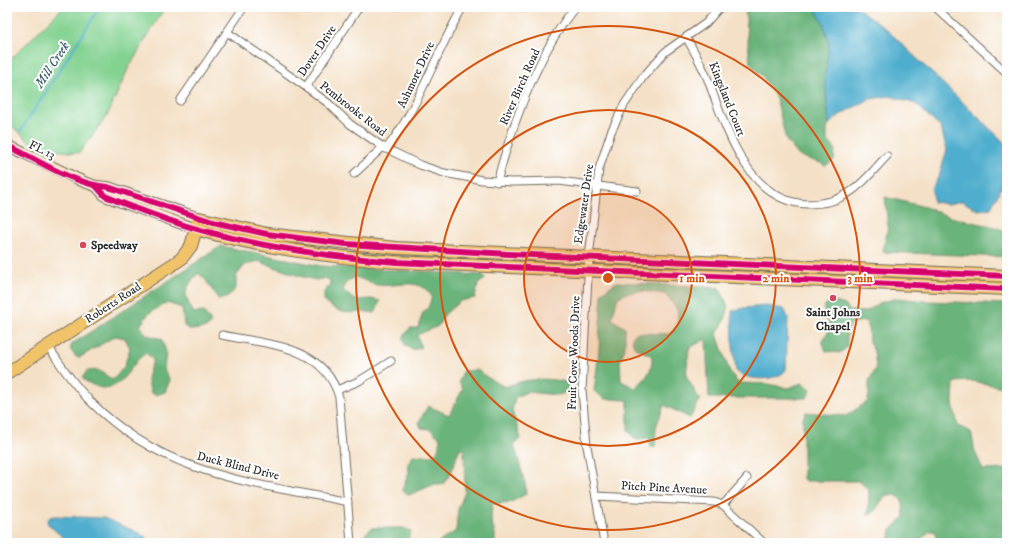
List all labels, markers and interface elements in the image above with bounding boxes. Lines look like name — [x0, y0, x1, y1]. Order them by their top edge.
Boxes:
street label: Dover Drive — [294, 22, 340, 80]
water label: Mill Creek — [31, 39, 73, 92]
street label: Ashmore Drive — [394, 39, 438, 111]
street label: River Birch Road — [496, 46, 544, 128]
street label: Kingsland Court — [705, 60, 749, 139]
street label: Pembrooke Road — [317, 78, 389, 140]
street label: FL 13 — [26, 137, 58, 163]
street label: Edgewater Drive — [571, 163, 597, 245]
place label: Speedway — [91, 238, 138, 253]
marker: Speedway — [78, 240, 88, 250]
centre of rings — [601, 271, 615, 285]
text: 1 min — [679, 271, 705, 286]
text: 2 min — [763, 271, 790, 286]
text: 3 min — [847, 271, 873, 286]
street label: Roberts Road — [82, 279, 144, 327]
marker: Saint Johns Chapel — [828, 293, 838, 303]
street label: Fruit Cove Woods Drive — [565, 296, 583, 410]
place label: Saint Johns Chapel — [806, 305, 860, 334]
street label: Duck Blind Drive — [195, 449, 281, 483]
street label: Pitch Pine Avenue — [621, 478, 708, 498]

